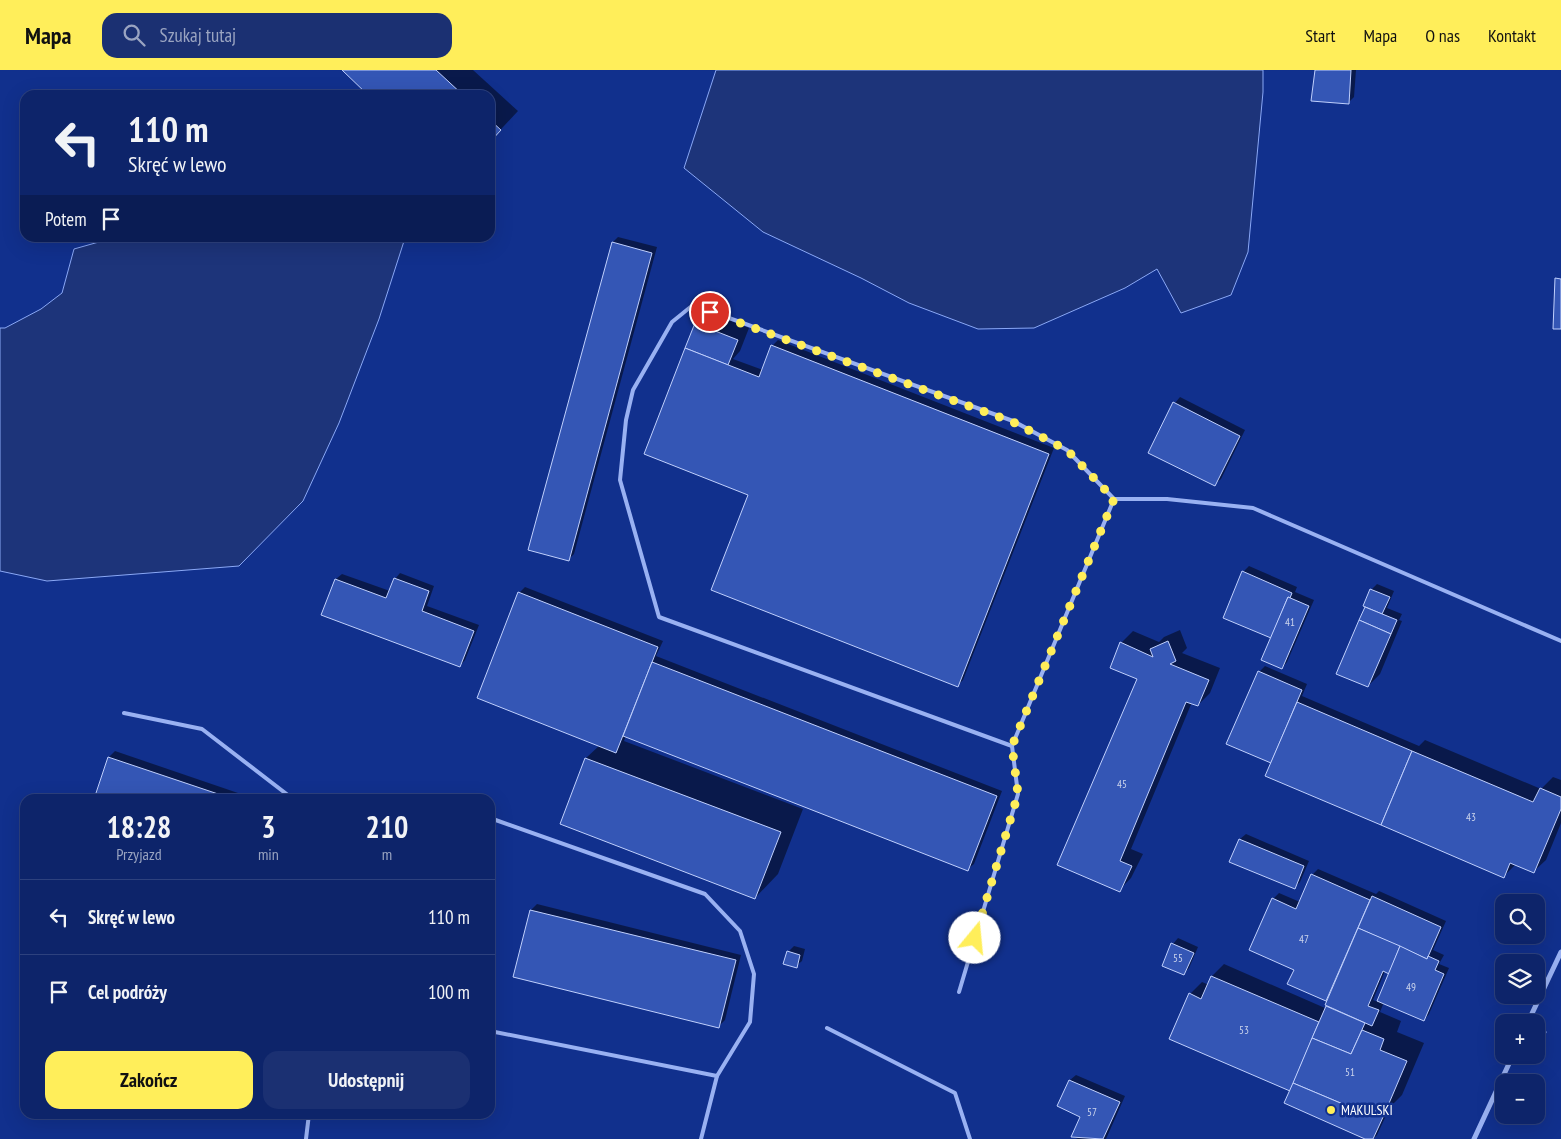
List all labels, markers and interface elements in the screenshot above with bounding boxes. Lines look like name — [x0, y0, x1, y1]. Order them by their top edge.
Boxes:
search box — [102, 13, 452, 58]
text: Mapa — [25, 20, 72, 51]
icon: search — [120, 21, 148, 49]
text: Szukaj tutaj — [160, 23, 236, 47]
text: Start — [1305, 24, 1335, 47]
text: Mapa — [1363, 24, 1397, 47]
text: O nas — [1425, 24, 1460, 47]
text: Kontakt — [1488, 24, 1536, 47]
text: 110 m — [128, 106, 209, 152]
icon: left — [45, 110, 110, 175]
text: Skręć w lewo — [128, 150, 226, 178]
icon: arrive — [97, 205, 125, 233]
text: Potem — [45, 207, 87, 231]
pin — [689, 291, 731, 333]
icon: arrive — [696, 298, 724, 326]
house number: 41 — [1285, 615, 1295, 629]
house number: 45 — [1117, 777, 1127, 791]
text: 18:28 — [107, 807, 171, 846]
text: 3 — [261, 807, 276, 846]
text: 210 — [365, 807, 408, 846]
house number: 43 — [1466, 810, 1476, 824]
text: Przyjazd — [116, 844, 162, 864]
text: min — [258, 844, 279, 864]
text: m — [382, 844, 392, 864]
map controls — [1495, 894, 1545, 1124]
button: search — [1495, 894, 1545, 944]
icon: left — [45, 903, 73, 931]
text: Skręć w lewo — [88, 905, 175, 929]
text: 110 m — [428, 905, 470, 929]
position arrow — [948, 911, 1000, 963]
house number: 47 — [1299, 932, 1309, 946]
house number: 55 — [1173, 951, 1183, 965]
button: layers — [1495, 954, 1545, 1004]
icon: arrive — [45, 978, 73, 1006]
text: Cel podróży — [88, 980, 167, 1004]
text: 100 m — [428, 980, 470, 1004]
house number: 49 — [1406, 980, 1416, 994]
button: + — [1495, 1014, 1545, 1064]
house number: 53 — [1239, 1023, 1249, 1037]
button: Zakończ — [45, 1051, 253, 1109]
button: Udostępnij — [263, 1051, 470, 1109]
house number: 51 — [1345, 1065, 1355, 1079]
button: − — [1495, 1074, 1545, 1124]
place label: MAKULSKI — [1341, 1101, 1393, 1119]
marker: MAKULSKI — [1325, 1104, 1337, 1116]
house number: 57 — [1087, 1105, 1097, 1119]

